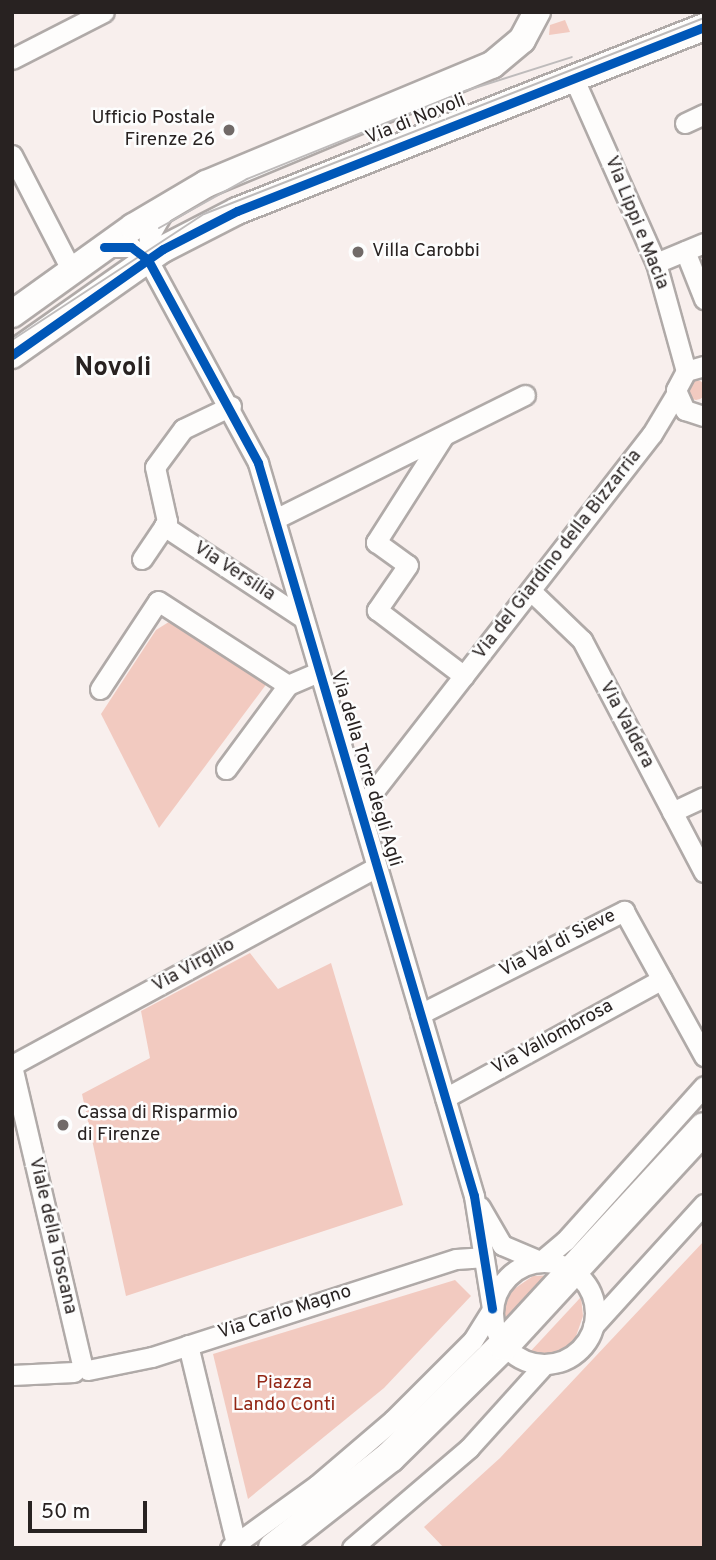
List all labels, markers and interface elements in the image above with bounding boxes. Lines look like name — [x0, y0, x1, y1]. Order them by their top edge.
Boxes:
street label: Via di Novoli — [363, 90, 469, 150]
place label: Ufficio Postale Firenze 26 — [92, 108, 215, 152]
marker: Ufficio Postale Firenze 26 — [221, 122, 237, 138]
street label: Via Lippi e Macia — [599, 153, 673, 293]
place label: Villa Carobbi — [372, 241, 480, 263]
marker: Villa Carobbi — [350, 244, 366, 260]
district label: Novoli — [75, 353, 151, 385]
street label: Via del Giardino della Bizzarria — [469, 446, 647, 664]
street label: Via Versilia — [189, 537, 279, 607]
street label: Via della Torre degli Agli — [324, 668, 406, 870]
street label: Via Valdera — [593, 677, 659, 773]
street label: Via Val di Sieve — [496, 905, 620, 983]
street label: Via Virgilio — [148, 934, 240, 998]
street label: Via Vallombrosa — [488, 995, 618, 1081]
place label: Cassa di Risparmio di Firenze — [77, 1103, 238, 1147]
marker: Cassa di Risparmio di Firenze — [55, 1117, 71, 1133]
street label: Viale della Toscana — [23, 1155, 81, 1317]
street label: Via Carlo Magno — [215, 1281, 355, 1345]
park label: Piazza Lando Conti — [233, 1373, 335, 1417]
scale bar — [32, 1486, 150, 1530]
text: 50 m — [41, 1499, 90, 1526]

